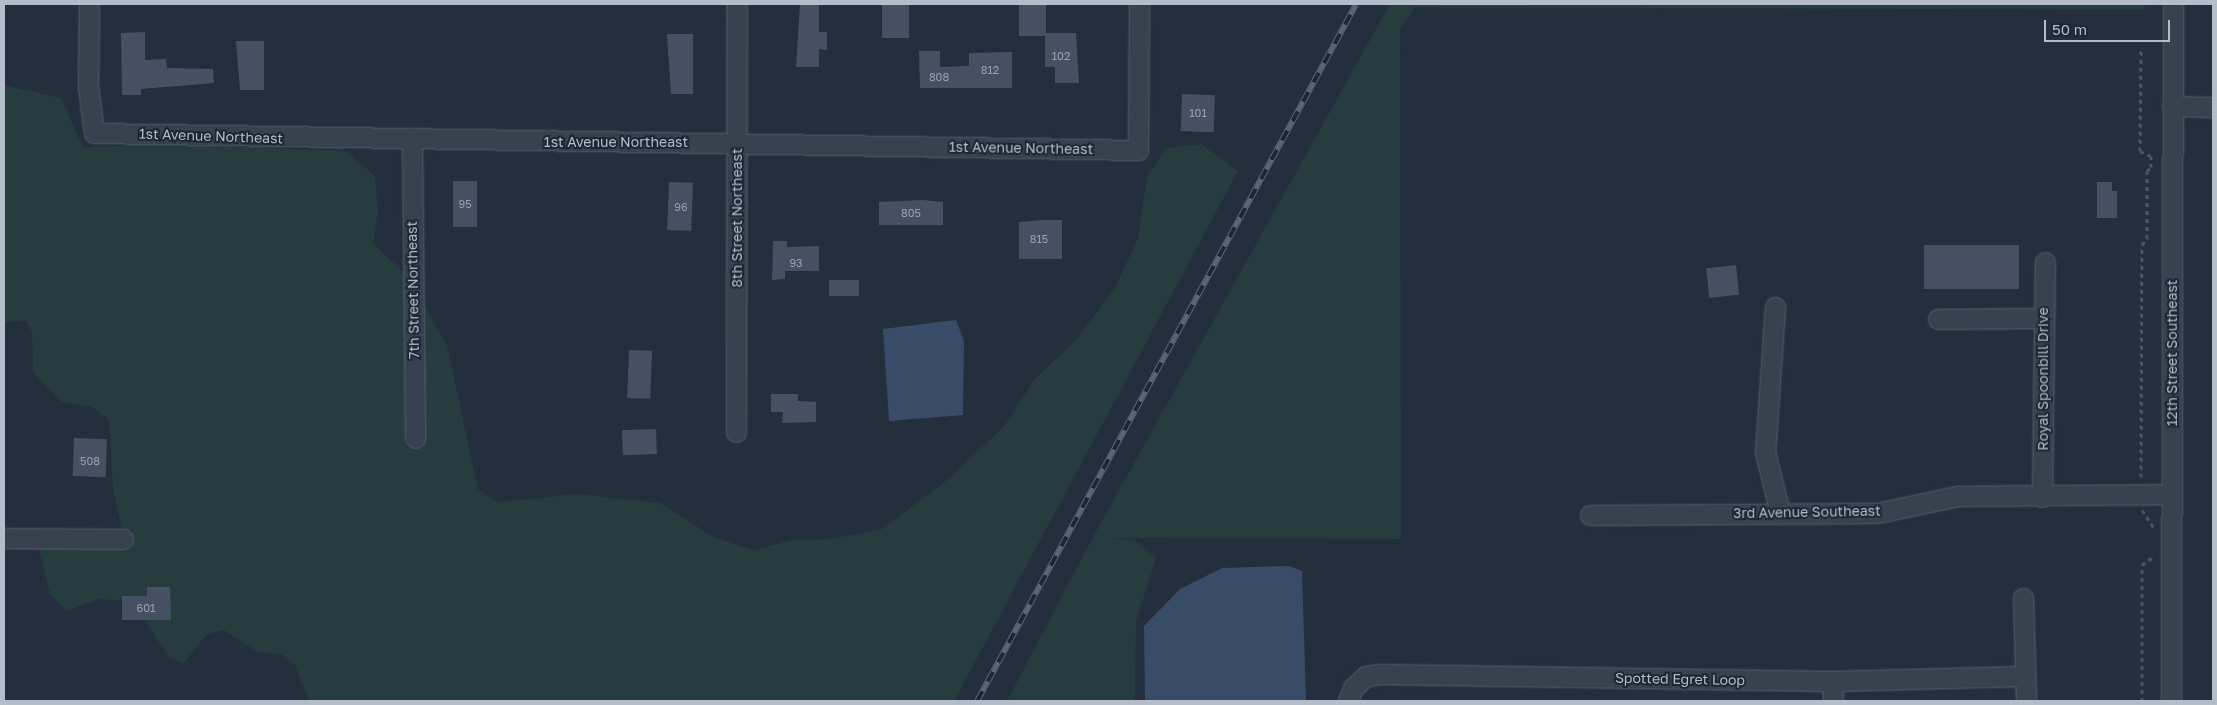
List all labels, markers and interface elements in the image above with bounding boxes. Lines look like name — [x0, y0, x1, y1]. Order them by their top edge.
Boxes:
scale bar — [2047, 10, 2173, 42]
text: 50 m — [2052, 20, 2087, 38]
house number: 102 — [1052, 49, 1070, 63]
house number: 812 — [981, 63, 999, 77]
house number: 808 — [929, 70, 949, 84]
house number: 101 — [1189, 106, 1207, 120]
street label: 1st Avenue Northeast — [139, 125, 283, 147]
street label: 1st Avenue Northeast — [544, 134, 688, 150]
street label: 1st Avenue Northeast — [949, 138, 1093, 158]
street label: 8th Street Northeast — [729, 148, 745, 288]
house number: 95 — [458, 197, 472, 211]
house number: 96 — [674, 200, 688, 214]
house number: 805 — [901, 206, 921, 220]
street label: 7th Street Northeast — [403, 221, 423, 359]
house number: 815 — [1030, 232, 1048, 246]
house number: 93 — [789, 256, 803, 270]
street label: 12th Street Southeast — [2164, 280, 2180, 426]
street label: Royal Spoonbill Drive — [2035, 307, 2051, 451]
house number: 508 — [80, 454, 100, 468]
street label: 3rd Avenue Southeast — [1733, 502, 1881, 522]
house number: 601 — [137, 601, 155, 615]
street label: Spotted Egret Loop — [1615, 669, 1745, 689]

